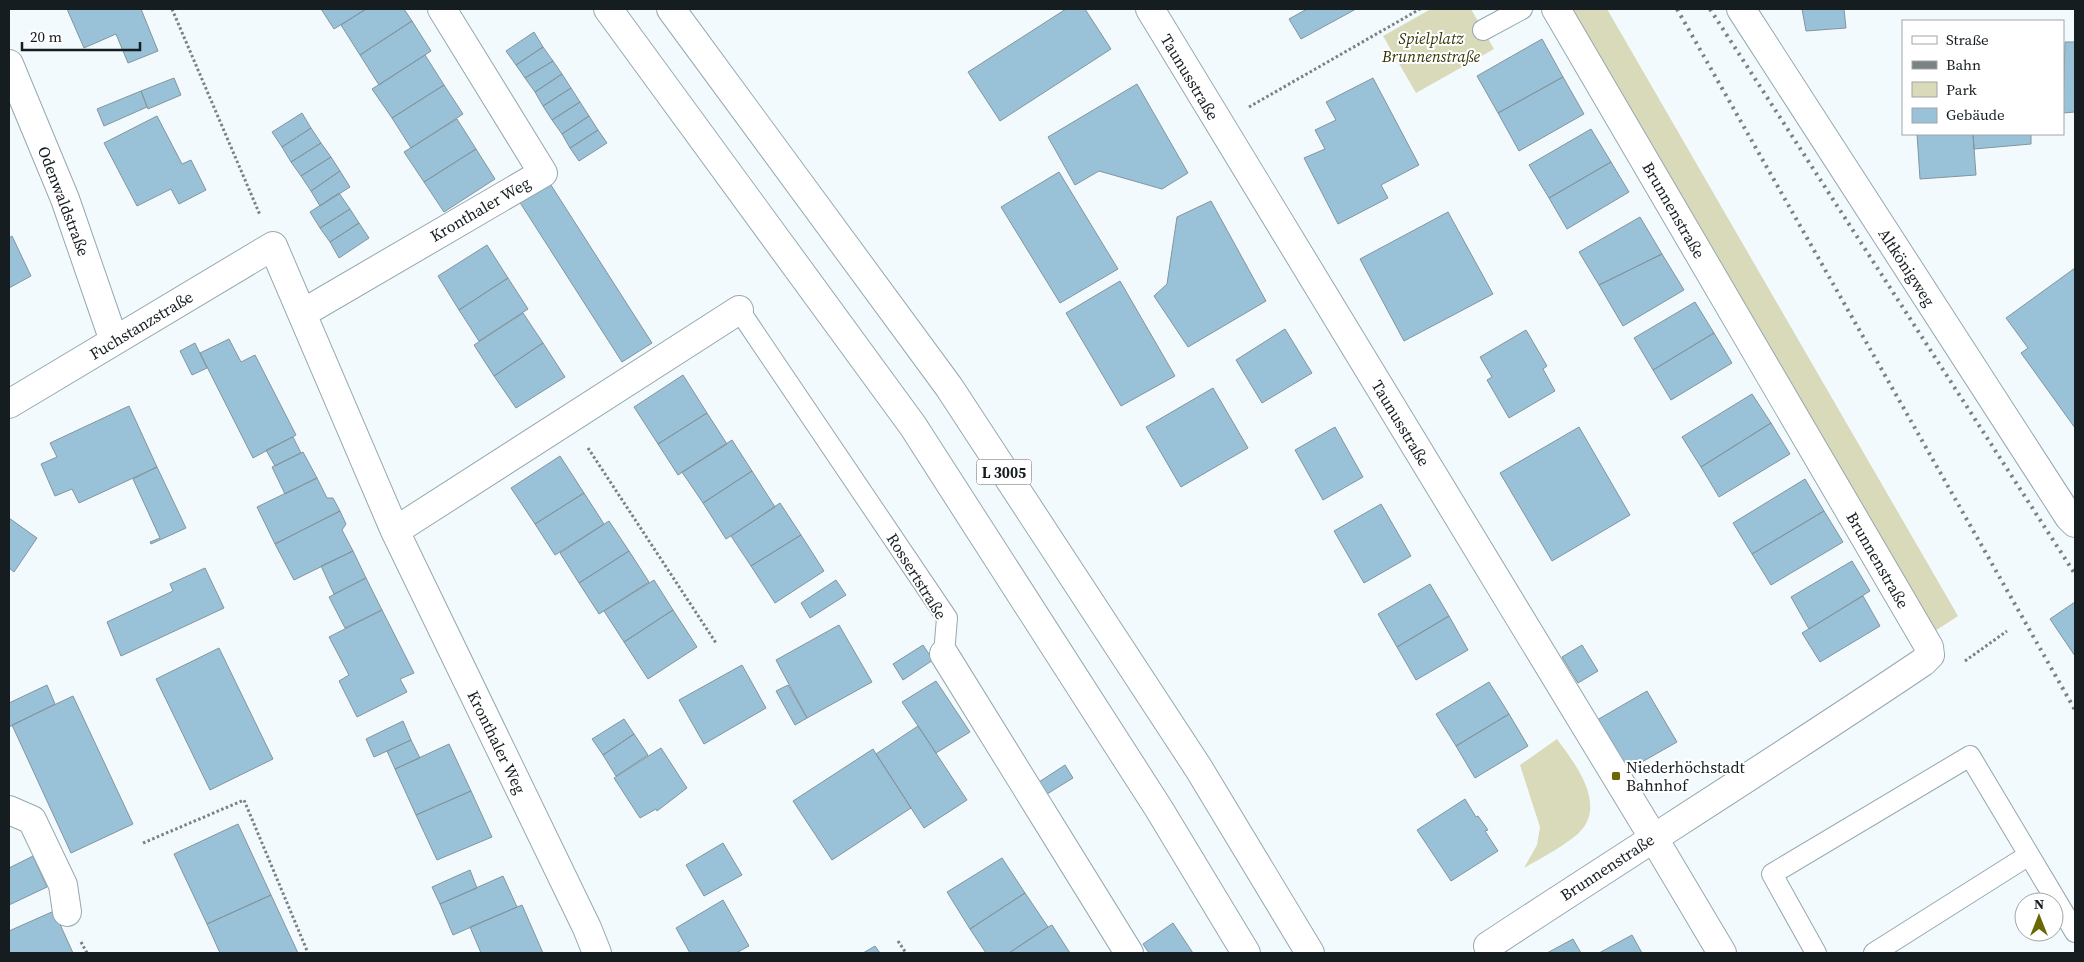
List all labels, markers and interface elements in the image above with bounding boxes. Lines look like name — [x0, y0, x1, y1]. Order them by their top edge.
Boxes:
scale bar — [22, 20, 140, 52]
legend — [1902, 20, 2064, 135]
text: 20 m — [30, 26, 62, 47]
park label: Spielplatz Brunnenstraße — [1381, 27, 1480, 67]
text: Straße — [1946, 29, 1989, 50]
street label: Taunusstraße — [1156, 30, 1224, 124]
text: Bahn — [1946, 54, 1981, 75]
text: Park — [1946, 79, 1978, 100]
text: Gebäude — [1946, 104, 2005, 125]
street label: Odenwaldstraße — [33, 143, 95, 259]
street label: Brunnenstraße — [1637, 158, 1711, 262]
street label: Kronthaler Weg — [426, 171, 534, 247]
street label: Altkönigweg — [1874, 224, 1940, 310]
street label: Fuchstanzstraße — [85, 285, 197, 365]
street label: Taunusstraße — [1367, 376, 1435, 470]
road number: L 3005 — [976, 460, 1032, 484]
street label: Brunnenstraße — [1841, 508, 1915, 612]
street label: Rossertstraße — [882, 529, 952, 623]
street label: Kronthaler Weg — [462, 687, 532, 797]
place label: Niederhöchstadt Bahnhof — [1626, 756, 1746, 796]
marker: Niederhöchstadt Bahnhof — [1610, 770, 1622, 782]
street label: Brunnenstraße — [1556, 828, 1658, 906]
north arrow — [2014, 892, 2064, 942]
text: N — [2034, 894, 2044, 914]

